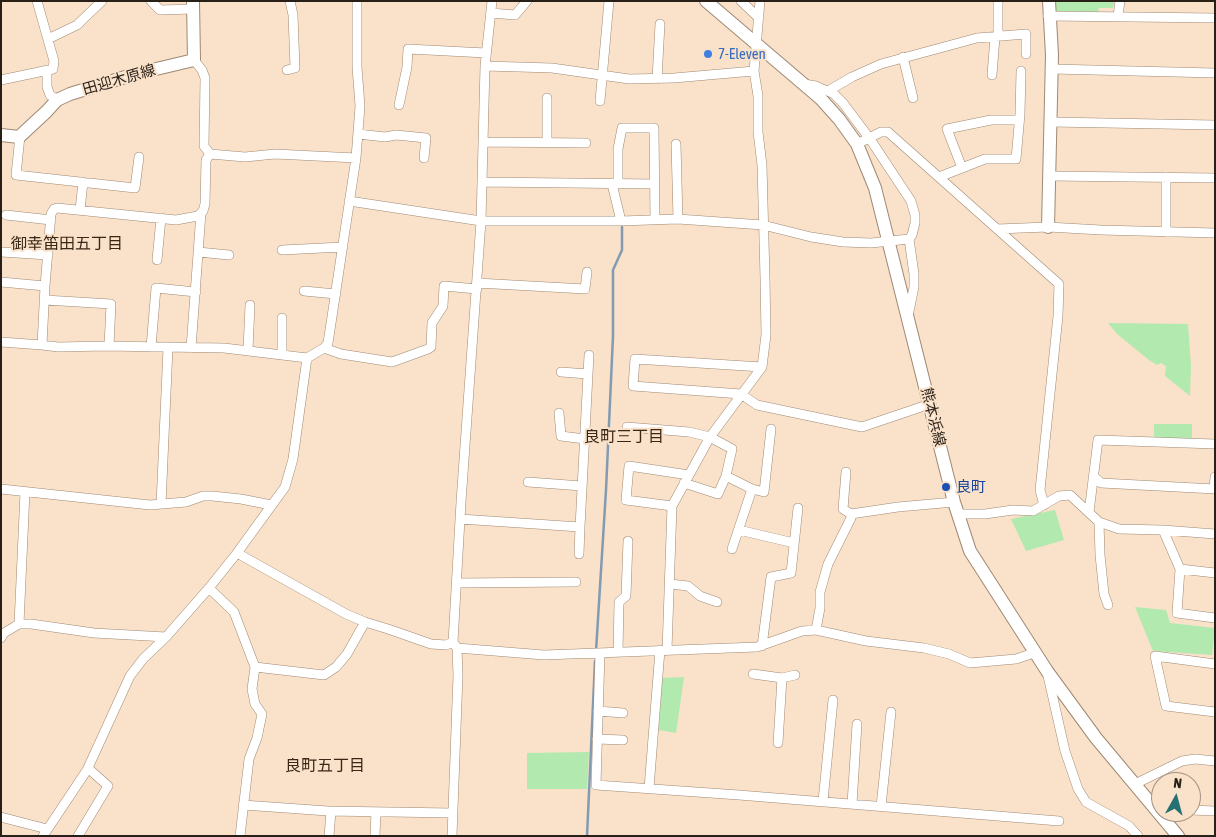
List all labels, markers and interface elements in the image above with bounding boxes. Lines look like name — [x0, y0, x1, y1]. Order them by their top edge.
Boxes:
place label: 7-Eleven — [718, 45, 766, 63]
marker: 7-Eleven — [702, 48, 714, 60]
street label: 田迎木原線 — [80, 61, 158, 99]
district label: 御幸笛田五丁目 — [11, 234, 123, 254]
street label: 熊本浜線 — [917, 386, 949, 448]
district label: 良町三丁目 — [584, 427, 664, 447]
place label: 良町 — [956, 478, 986, 496]
marker: 良町 — [940, 481, 952, 493]
district label: 良町五丁目 — [285, 756, 365, 776]
north arrow — [1151, 772, 1201, 822]
text: N — [1173, 775, 1183, 792]

